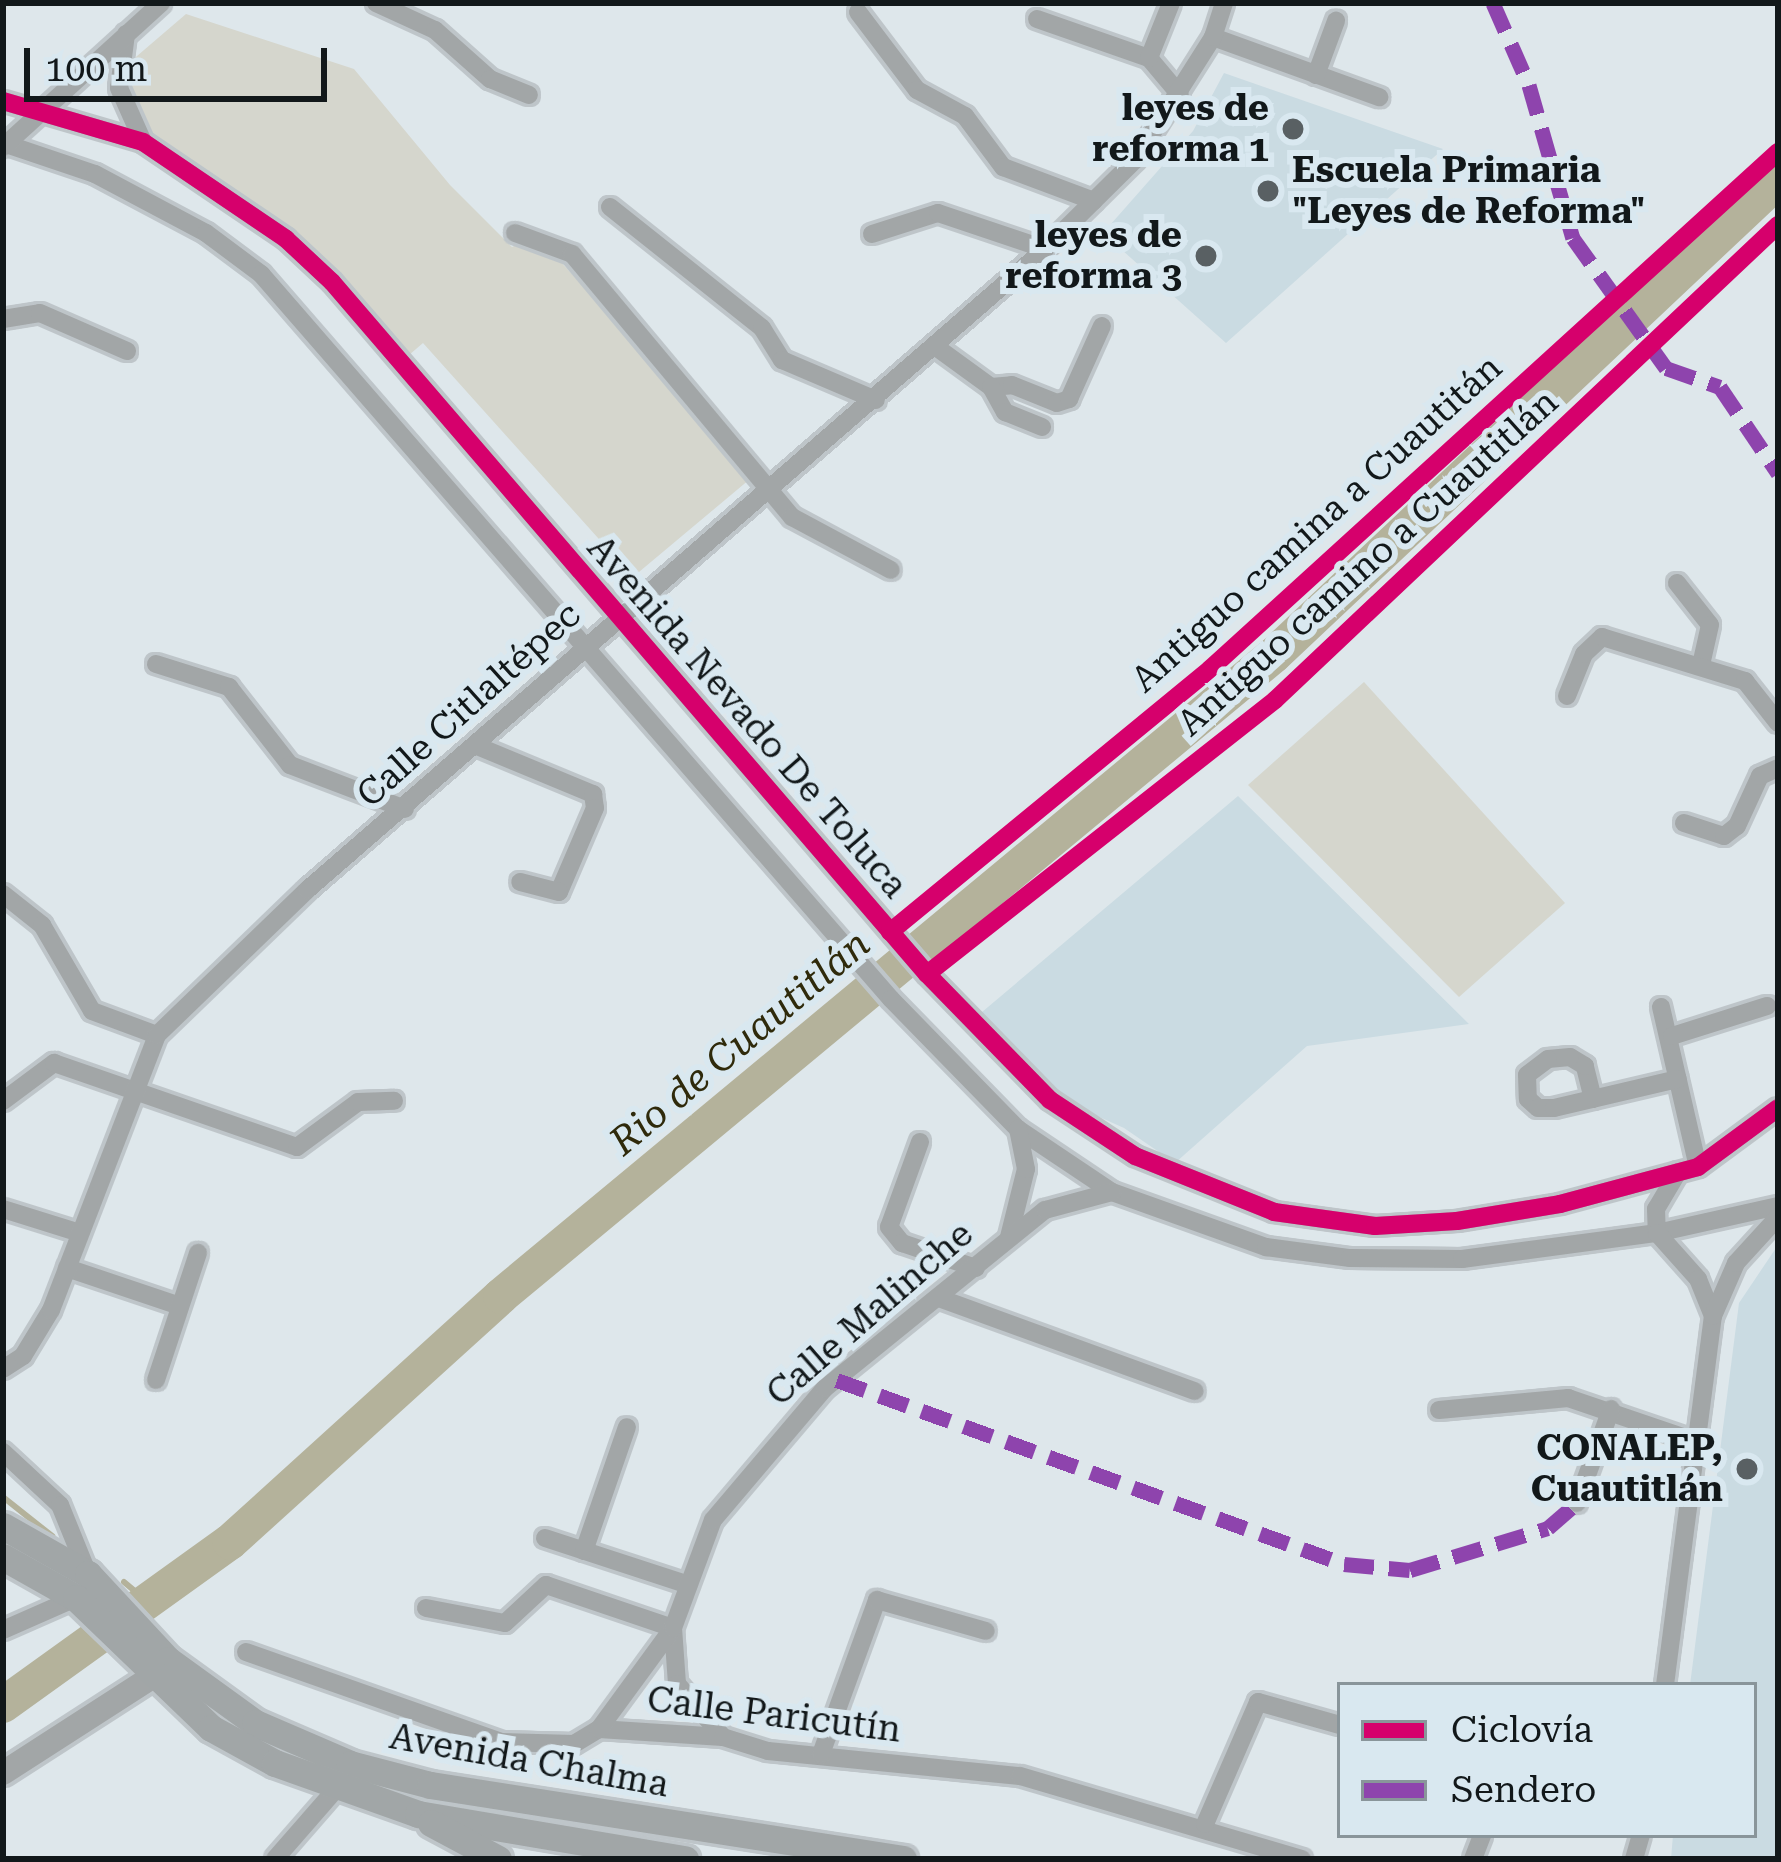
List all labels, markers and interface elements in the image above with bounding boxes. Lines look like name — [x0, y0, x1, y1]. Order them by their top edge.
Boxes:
scale bar — [30, 24, 333, 98]
text: 100 m — [45, 48, 147, 90]
place label: leyes de reforma 1 — [1092, 86, 1269, 171]
marker: leyes de reforma 1 — [1280, 116, 1306, 142]
place label: Escuela Primaria "Leyes de Reforma" — [1292, 148, 1645, 233]
marker: Escuela Primaria "Leyes de Reforma" — [1255, 178, 1281, 204]
place label: leyes de reforma 3 — [1005, 213, 1182, 298]
marker: leyes de reforma 3 — [1193, 243, 1219, 269]
street label: Antiguo camina a Cuautitán — [1123, 346, 1511, 702]
street label: Antiguo camino a Cuautitlán — [1169, 381, 1567, 745]
street label: Avenida Nevado De Toluca — [578, 527, 916, 907]
street label: Calle Citlaltépec — [348, 593, 590, 817]
water label: Rio de Cuautitlán — [601, 921, 879, 1165]
street label: Calle Malinche — [758, 1213, 982, 1415]
place label: CONALEP, Cuautitlán — [1531, 1426, 1723, 1511]
marker: CONALEP, Cuautitlán — [1734, 1456, 1760, 1482]
street label: Calle Paricutín — [645, 1678, 903, 1752]
legend — [1337, 1682, 1757, 1838]
text: Ciclovía — [1451, 1709, 1593, 1751]
street label: Avenida Chalma — [386, 1715, 672, 1807]
text: Sendero — [1451, 1769, 1596, 1811]

